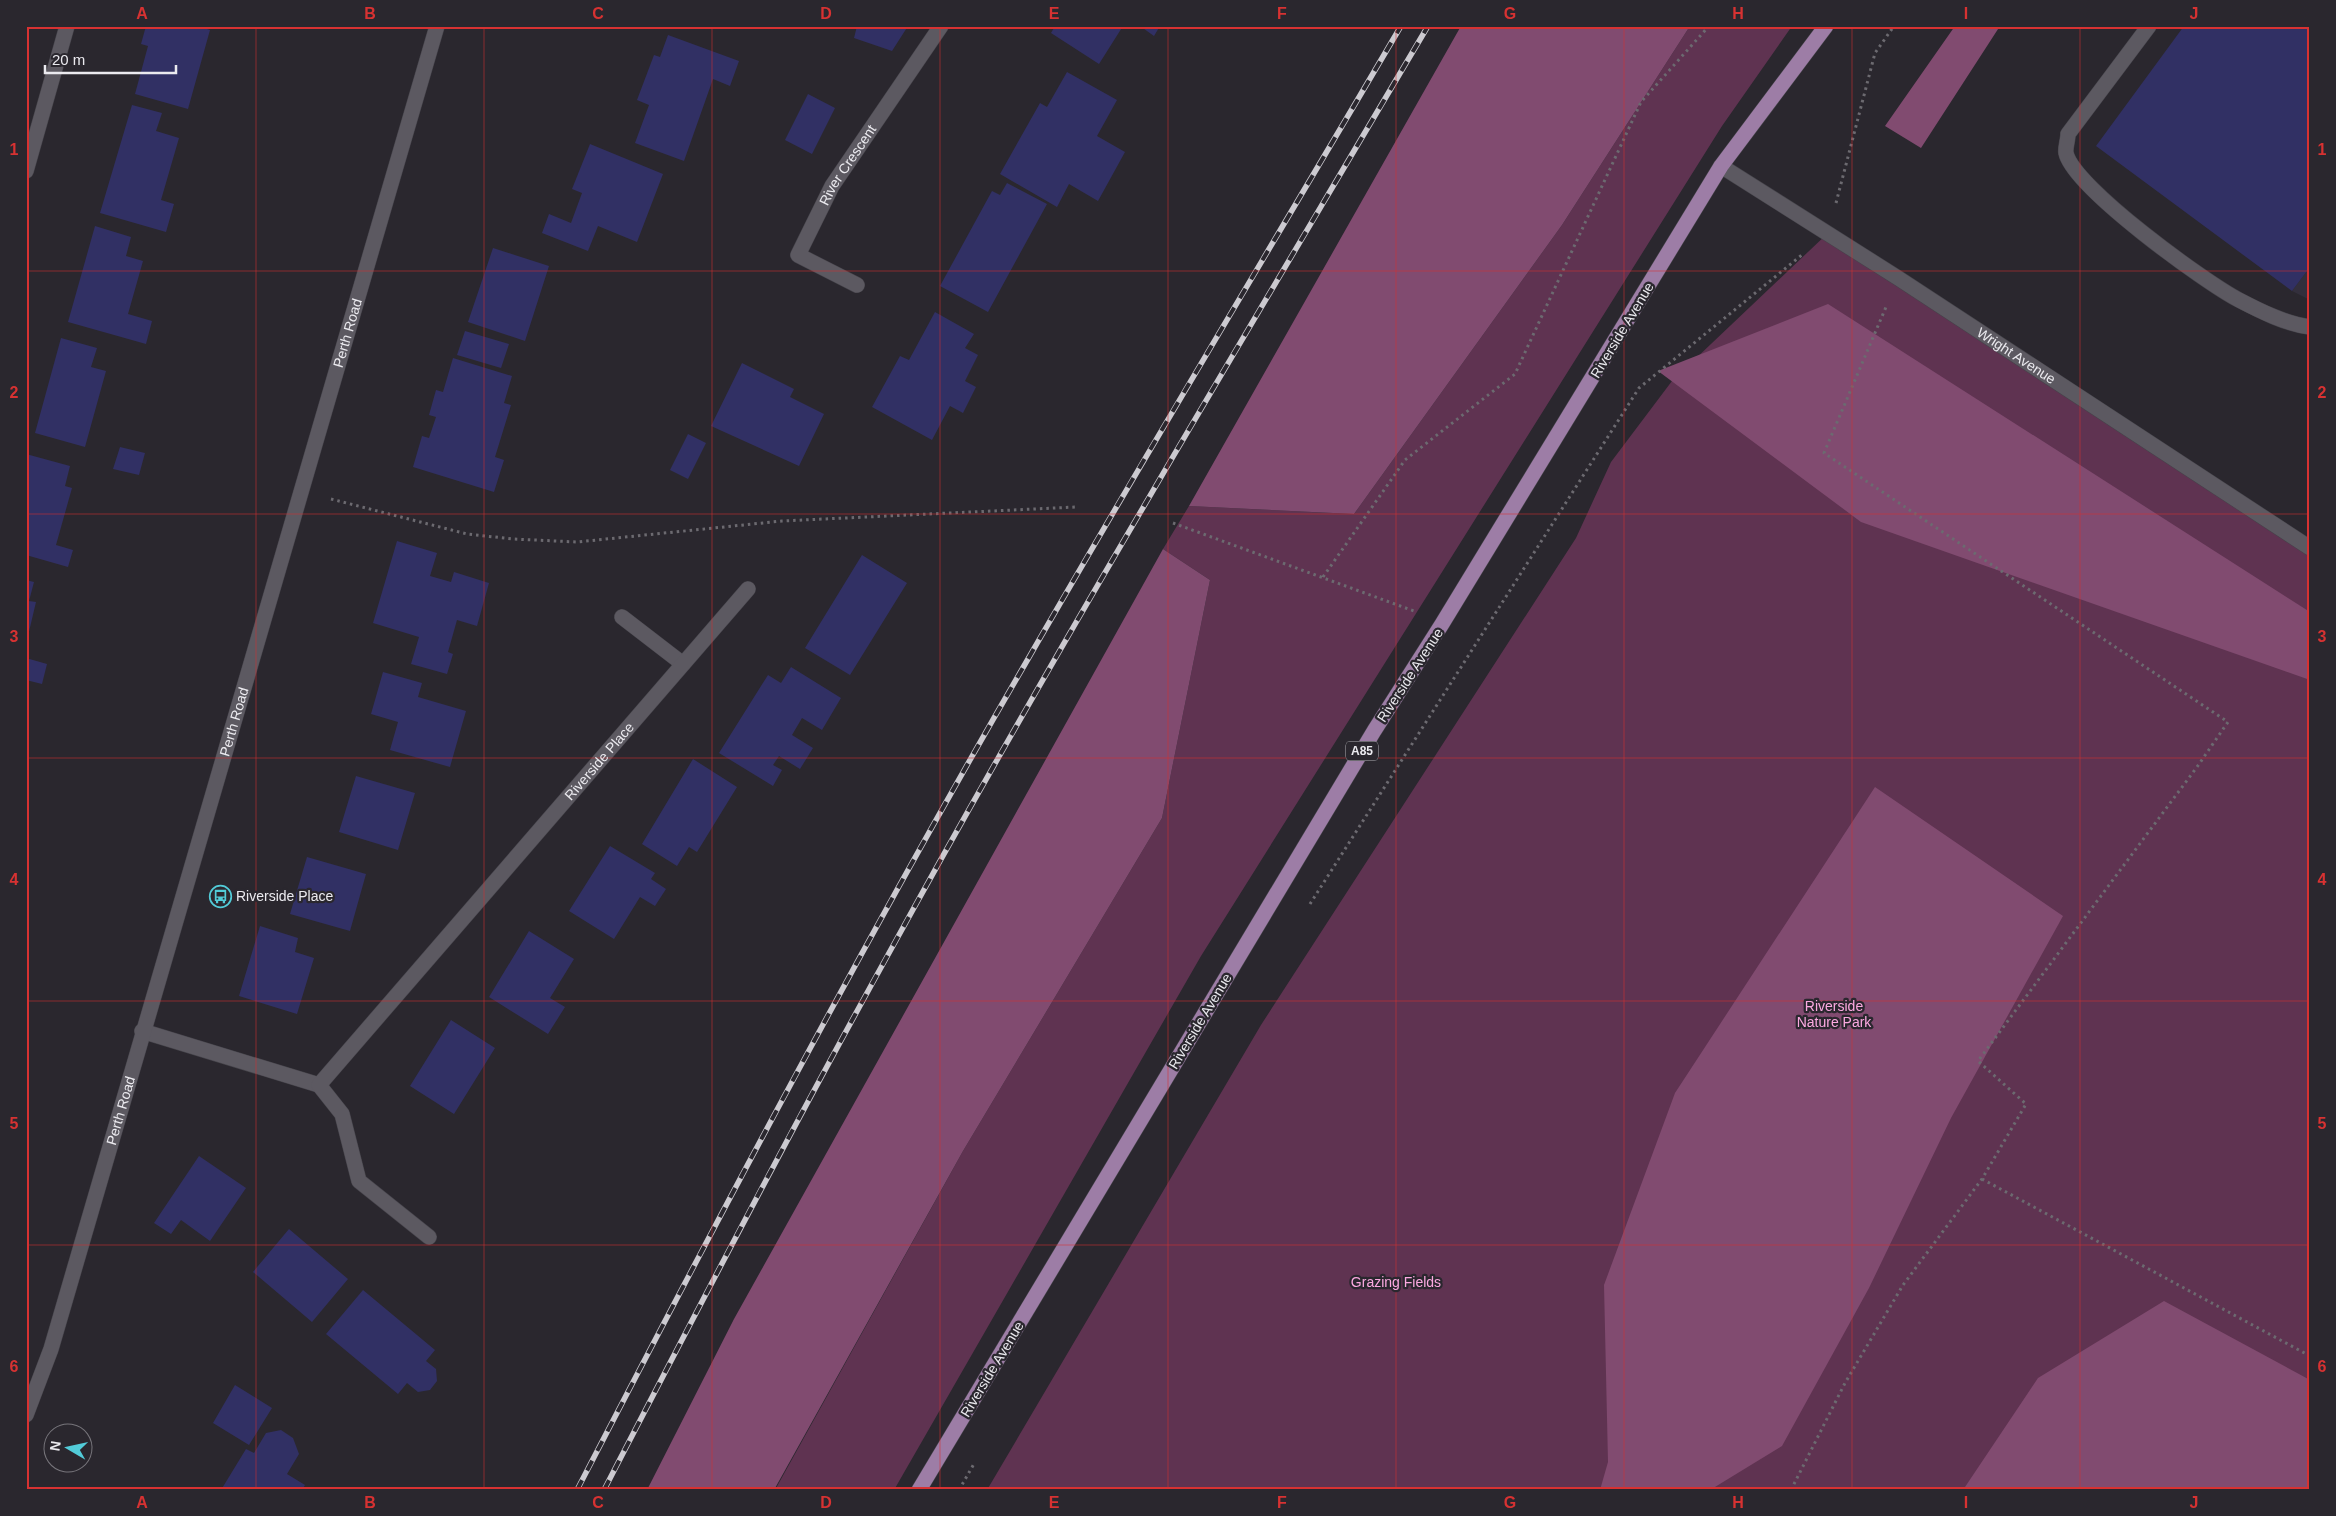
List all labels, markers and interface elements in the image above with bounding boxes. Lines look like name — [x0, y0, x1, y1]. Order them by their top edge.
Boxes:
text: A — [136, 5, 148, 22]
text: B — [364, 5, 376, 22]
text: C — [592, 5, 604, 22]
text: D — [820, 5, 832, 22]
text: E — [1049, 5, 1060, 22]
text: F — [1277, 5, 1287, 22]
text: G — [1504, 5, 1516, 22]
text: H — [1732, 5, 1744, 22]
text: I — [1964, 5, 1968, 22]
text: J — [2190, 5, 2198, 22]
scale bar — [45, 42, 176, 74]
text: 20 m — [52, 51, 85, 68]
street label: River Crescent — [816, 122, 879, 208]
text: 1 — [10, 141, 19, 158]
text: 1 — [2318, 141, 2327, 158]
street label: Riverside Avenue — [1587, 279, 1657, 381]
street label: Perth Road — [330, 297, 365, 369]
street label: Wright Avenue — [1974, 324, 2059, 387]
text: 2 — [10, 384, 19, 401]
text: 2 — [2318, 384, 2327, 401]
street label: Riverside Avenue — [1374, 625, 1446, 725]
text: 3 — [10, 628, 19, 645]
text: 3 — [2318, 628, 2327, 645]
street label: Perth Road — [216, 685, 252, 758]
street label: Riverside Place — [561, 719, 637, 803]
road number: A85 — [1346, 741, 1378, 760]
text: 4 — [10, 871, 19, 888]
text: 4 — [2318, 871, 2327, 888]
bus stop icon: Riverside Place — [208, 884, 232, 908]
place label: Riverside Place — [236, 888, 333, 904]
street label: Riverside Avenue — [1165, 970, 1235, 1072]
park label: Riverside Nature Park — [1797, 998, 1872, 1030]
street label: Perth Road — [103, 1074, 138, 1147]
text: 5 — [10, 1115, 19, 1132]
text: 5 — [2318, 1115, 2327, 1132]
park label: Grazing Fields — [1351, 1274, 1441, 1290]
street label: Riverside Avenue — [957, 1318, 1027, 1420]
text: 6 — [10, 1358, 19, 1375]
text: 6 — [2318, 1358, 2327, 1375]
north arrow — [42, 1424, 92, 1474]
text: N — [46, 1440, 64, 1452]
text: A — [136, 1494, 148, 1511]
text: B — [364, 1494, 376, 1511]
text: C — [592, 1494, 604, 1511]
text: D — [820, 1494, 832, 1511]
text: E — [1049, 1494, 1060, 1511]
text: F — [1277, 1494, 1287, 1511]
text: G — [1504, 1494, 1516, 1511]
text: H — [1732, 1494, 1744, 1511]
text: I — [1964, 1494, 1968, 1511]
text: J — [2190, 1494, 2198, 1511]

